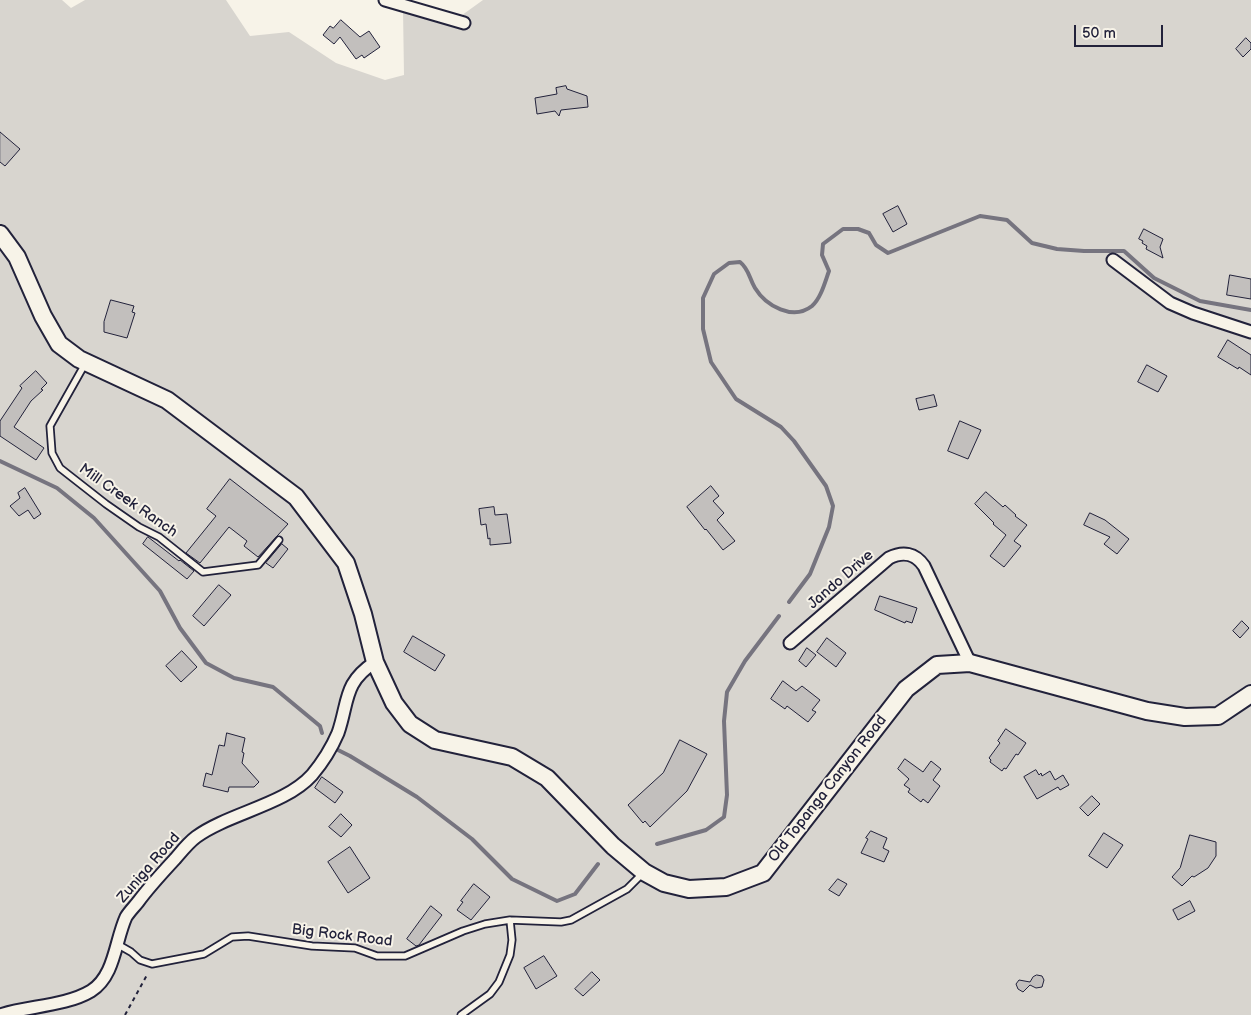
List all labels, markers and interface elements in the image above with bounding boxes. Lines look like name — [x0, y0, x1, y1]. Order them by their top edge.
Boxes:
scale bar — [1076, 15, 1165, 47]
text: 50 m — [1082, 24, 1116, 43]
street label: Mill Creek Ranch — [75, 460, 181, 542]
street label: Jando Drive — [805, 547, 877, 613]
street label: Old Topanga Canyon Road — [765, 712, 891, 866]
street label: Zuniga Road — [114, 829, 184, 907]
street label: Big Rock Road — [291, 921, 393, 951]

